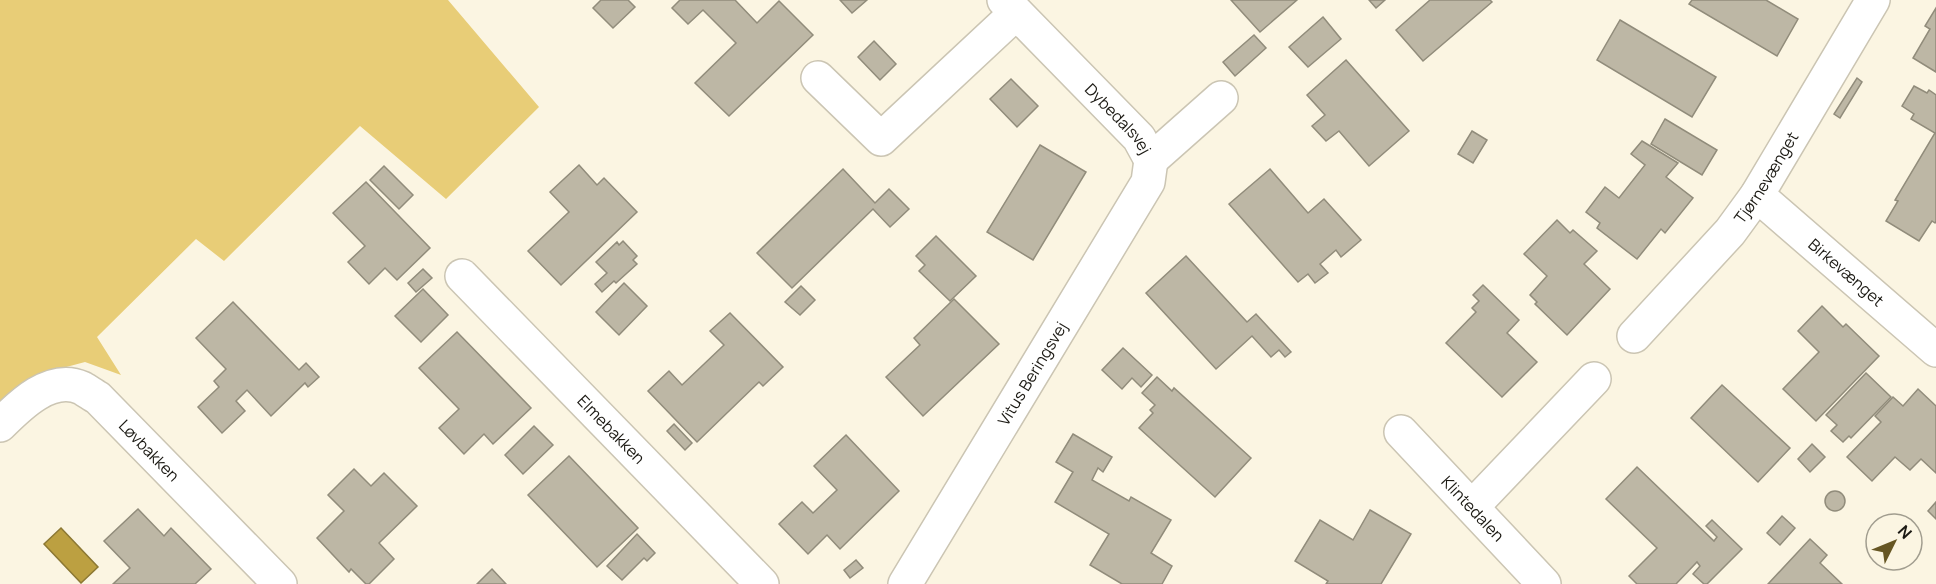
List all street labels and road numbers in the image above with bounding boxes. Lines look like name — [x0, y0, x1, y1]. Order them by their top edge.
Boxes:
street label: Dybedalsvej — [1080, 78, 1157, 158]
street label: Tjørnevænget — [1729, 128, 1803, 228]
street label: Birkevænget — [1804, 233, 1889, 311]
street label: Vitus Beringsvej — [992, 317, 1072, 429]
street label: Elmebakken — [573, 390, 650, 469]
street label: Løvbakken — [114, 415, 184, 486]
street label: Klintedalen — [1437, 471, 1509, 546]

